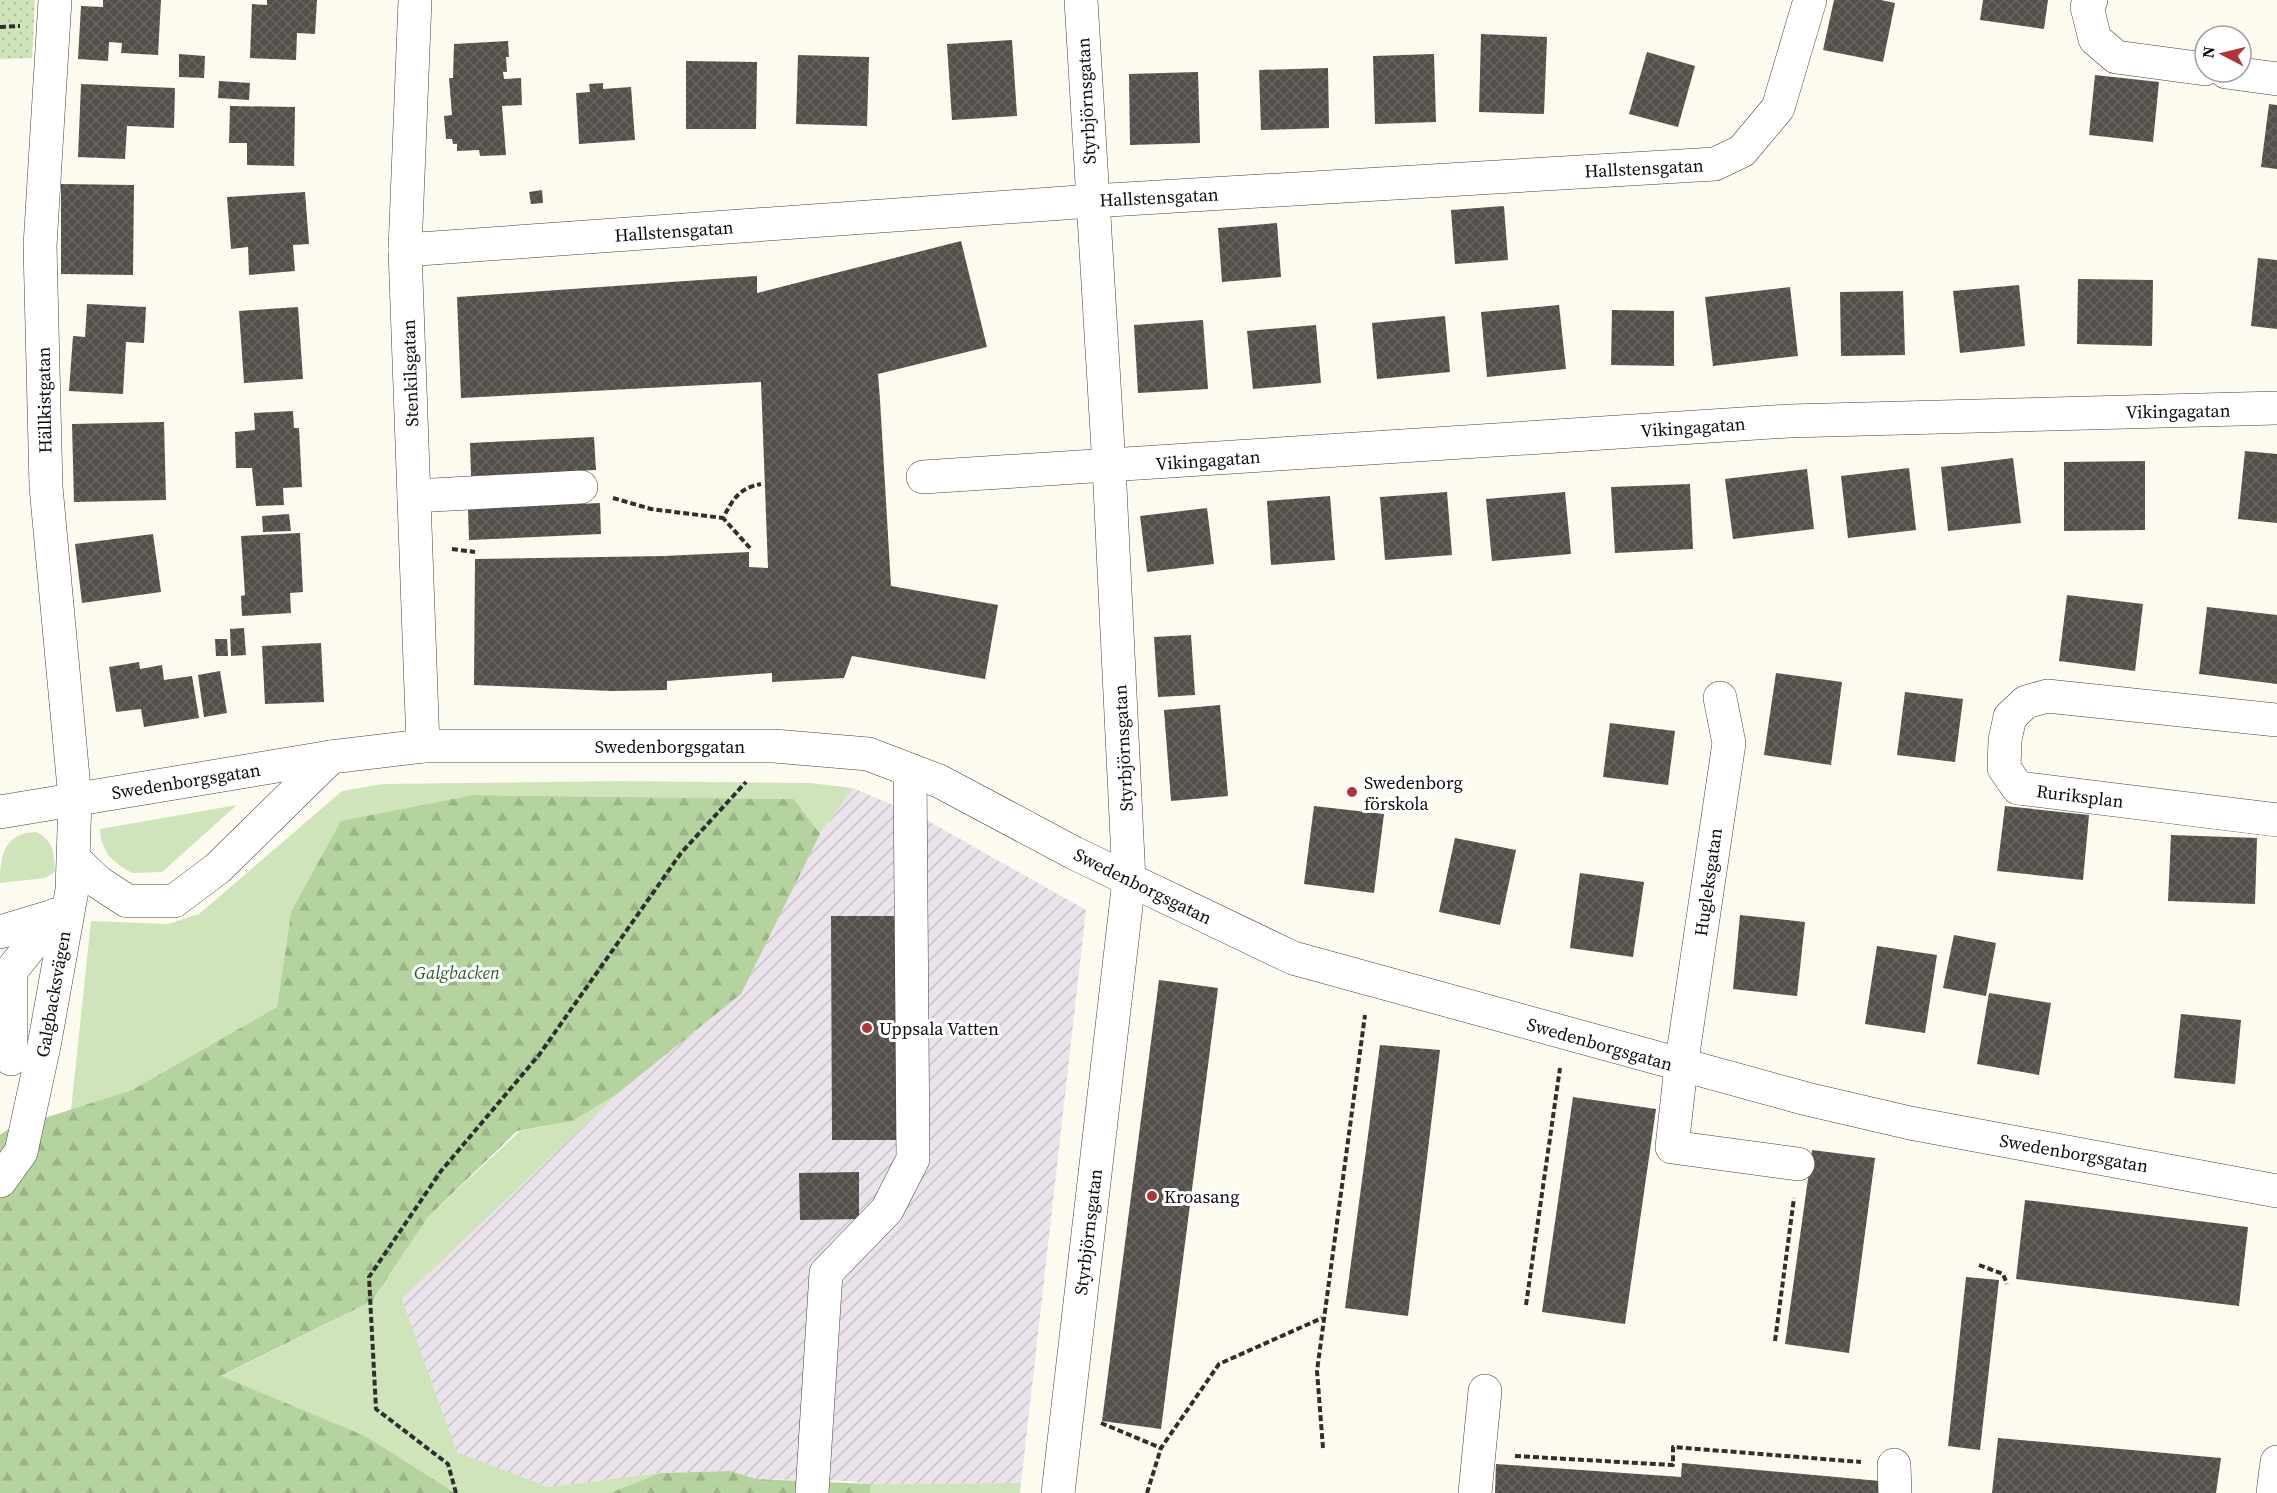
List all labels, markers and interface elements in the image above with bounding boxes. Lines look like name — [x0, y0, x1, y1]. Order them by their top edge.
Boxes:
north arrow — [2193, 24, 2253, 84]
street label: Styrbjörnsgatan — [1070, 37, 1102, 165]
text: N — [2196, 45, 2220, 59]
street label: Hallstensgatan — [1584, 152, 1704, 184]
street label: Hallstensgatan — [1099, 181, 1219, 213]
street label: Hallstensgatan — [614, 214, 734, 248]
street label: Stenkilsgatan — [396, 319, 424, 427]
street label: Hällkistgatan — [31, 346, 57, 453]
street label: Vikingagatan — [2125, 398, 2231, 424]
street label: Vikingagatan — [1640, 411, 1746, 443]
street label: Vikingagatan — [1155, 444, 1261, 476]
street label: Styrbjörnsgatan — [1107, 684, 1139, 812]
street label: Swedenborgsgatan — [595, 734, 745, 759]
street label: Swedenborgsgatan — [110, 757, 262, 805]
place label: Swedenborg förskola — [1364, 770, 1463, 816]
street label: Ruriksplan — [2035, 778, 2125, 814]
marker: Swedenborg förskola — [1345, 785, 1359, 799]
street label: Hugleksgatan — [1688, 826, 1728, 938]
street label: Swedenborgsgatan — [1070, 842, 1216, 930]
street label: Galgbacksvägen — [30, 929, 76, 1059]
park label: Galgbacken — [414, 960, 500, 985]
street label: Swedenborgsgatan — [1524, 1011, 1676, 1077]
place label: Uppsala Vatten — [879, 1016, 999, 1041]
marker: Uppsala Vatten — [860, 1021, 874, 1035]
street label: Swedenborgsgatan — [1998, 1128, 2150, 1178]
street label: Styrbjörnsgatan — [1068, 1167, 1108, 1297]
place label: Kroasang — [1164, 1184, 1240, 1209]
marker: Kroasang — [1145, 1189, 1159, 1203]

